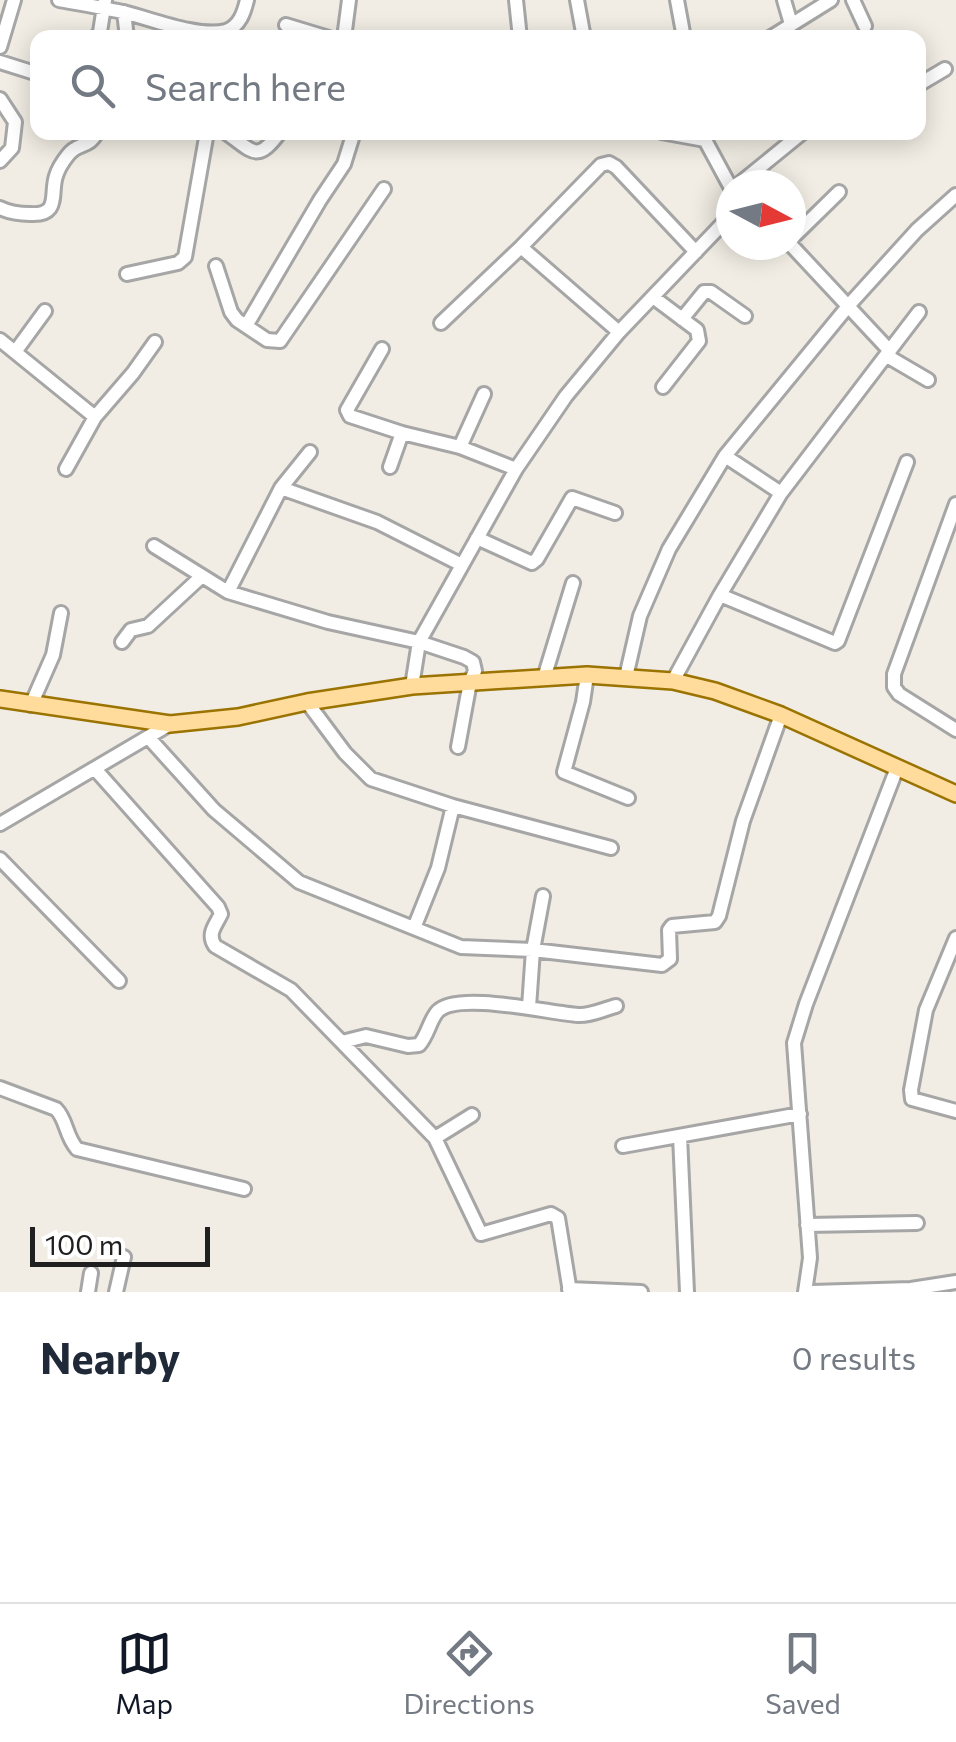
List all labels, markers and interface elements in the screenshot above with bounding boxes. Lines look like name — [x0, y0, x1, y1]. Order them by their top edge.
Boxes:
search box — [30, 30, 926, 140]
icon: search — [65, 58, 120, 113]
text: Search here — [145, 62, 346, 109]
north arrow — [716, 170, 806, 260]
scale bar — [30, 1222, 210, 1266]
text: 100 m — [45, 1227, 123, 1261]
text: Nearby — [40, 1331, 180, 1383]
text: 0 results — [792, 1337, 916, 1377]
tab: Map — [115, 1626, 173, 1720]
tab: Directions — [403, 1626, 535, 1720]
tab: Saved — [765, 1626, 841, 1720]

